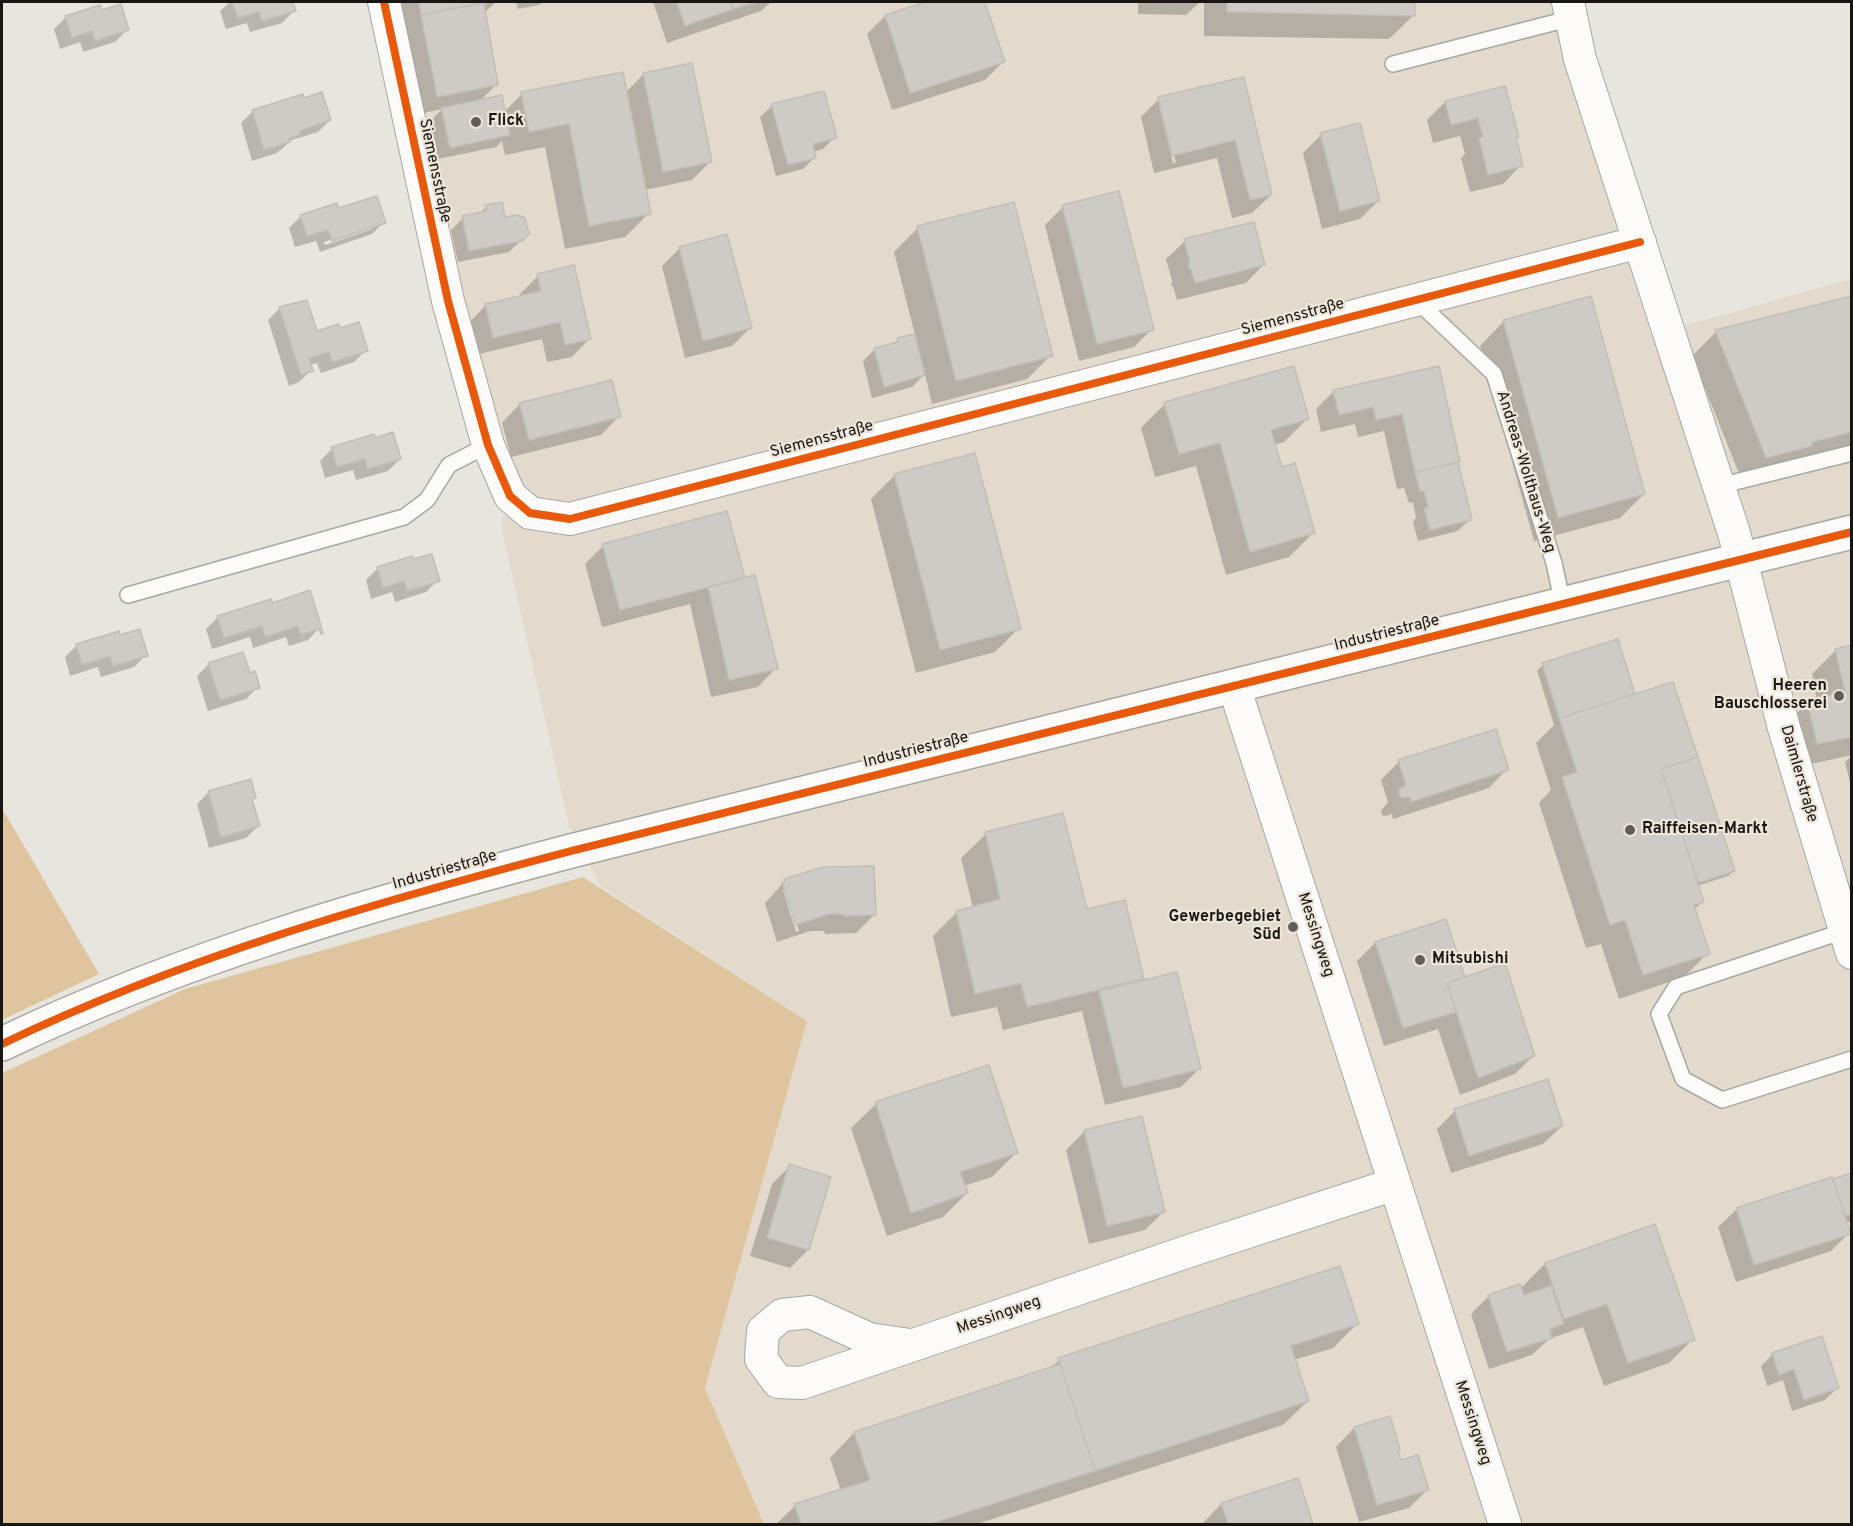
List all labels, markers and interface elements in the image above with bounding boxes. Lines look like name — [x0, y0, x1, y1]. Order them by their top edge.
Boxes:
place label: Flick — [488, 112, 524, 132]
marker: Flick — [469, 115, 483, 129]
street label: Siemensstraße — [414, 117, 454, 225]
street label: Siemensstraße — [1239, 295, 1347, 341]
street label: Andreas-Wolthaus-Weg — [1491, 389, 1559, 555]
street label: Siemensstraße — [768, 417, 876, 463]
street label: Industriestraße — [1332, 612, 1442, 656]
place label: Heeren Bauschlosserei — [1714, 677, 1827, 715]
marker: Heeren Bauschlosserei — [1832, 689, 1846, 703]
street label: Daimlerstraße — [1775, 723, 1821, 825]
street label: Industriestraße — [861, 729, 971, 773]
place label: Raiffeisen-Markt — [1642, 820, 1768, 840]
marker: Raiffeisen-Markt — [1623, 823, 1637, 837]
street label: Industriestraße — [391, 847, 499, 895]
street label: Messingweg — [1292, 890, 1338, 980]
place label: Gewerbegebiet Süd — [1168, 908, 1281, 946]
marker: Gewerbegebiet Süd — [1286, 920, 1300, 934]
place label: Mitsubishi — [1432, 950, 1508, 970]
marker: Mitsubishi — [1413, 953, 1427, 967]
street label: Messingweg — [954, 1293, 1044, 1339]
street label: Messingweg — [1449, 1378, 1495, 1468]

